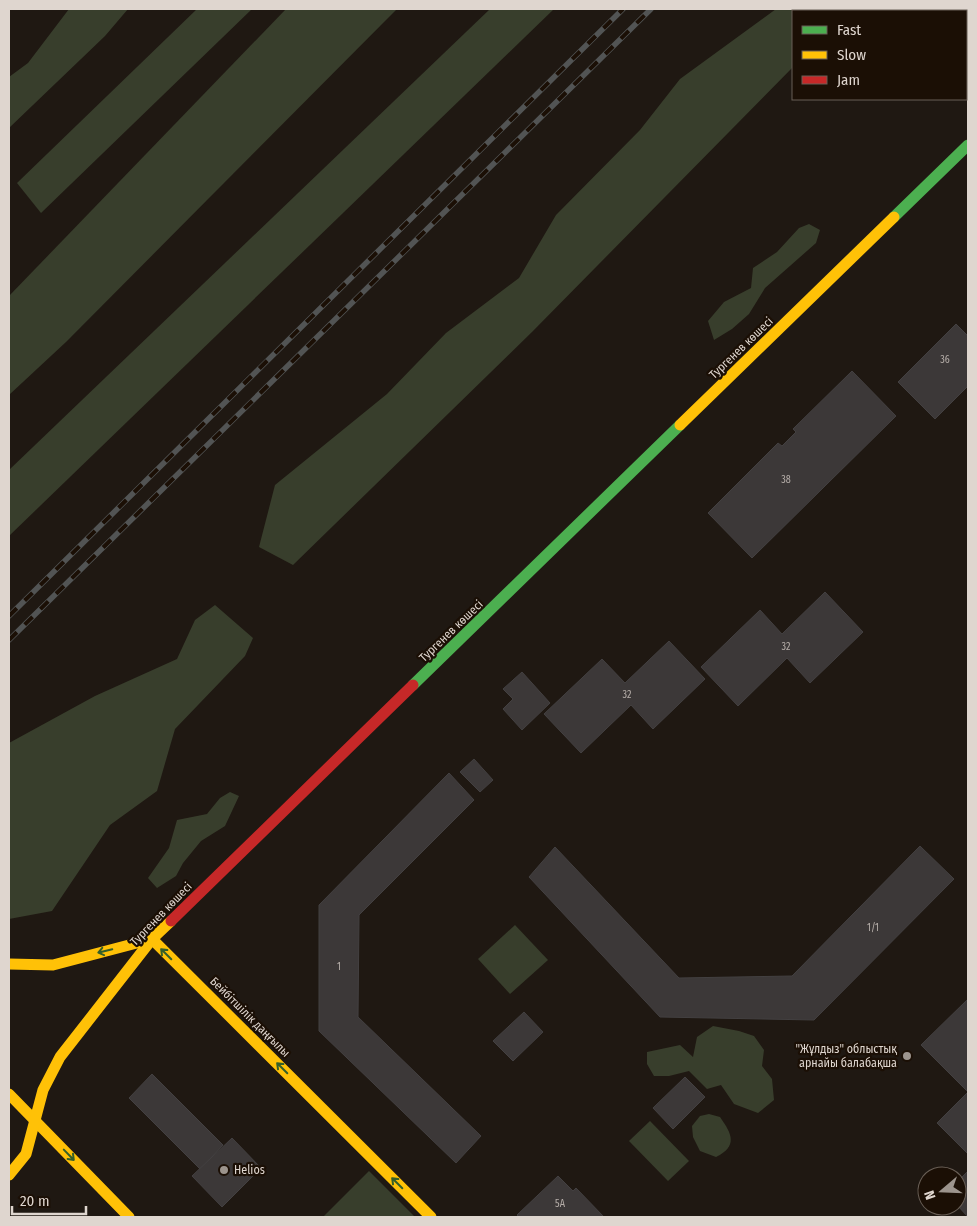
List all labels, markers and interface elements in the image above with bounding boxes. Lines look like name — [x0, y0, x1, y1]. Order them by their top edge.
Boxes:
legend — [792, 10, 967, 100]
text: Fast — [837, 21, 861, 39]
text: Slow — [837, 46, 866, 64]
text: Jam — [837, 71, 860, 89]
street label: Тургенев көшесі — [706, 314, 776, 382]
house number: 36 — [940, 354, 950, 366]
house number: 38 — [781, 474, 791, 486]
street label: Тургенев көшесі — [416, 597, 486, 665]
house number: 32 — [782, 641, 791, 653]
house number: 32 — [623, 689, 632, 701]
street label: Тургенев көшесі — [127, 879, 195, 949]
house number: 1/1 — [867, 922, 879, 934]
one-way arrow — [97, 947, 113, 957]
one-way arrow — [160, 948, 173, 960]
house number: 1 — [337, 961, 341, 973]
street label: Бейбітшілік даңғылы — [207, 974, 293, 1060]
place label: "Жұлдыз" облыстық арнайы балабақша — [796, 1042, 897, 1070]
marker: "Жұлдыз" облыстық арнайы балабақша — [901, 1050, 913, 1062]
one-way arrow — [276, 1062, 288, 1074]
one-way arrow — [62, 1149, 75, 1161]
place label: Helios — [234, 1163, 265, 1177]
marker: Helios — [218, 1164, 230, 1176]
north arrow — [917, 1166, 967, 1216]
one-way arrow — [391, 1177, 403, 1189]
scale bar — [12, 1184, 86, 1216]
text: N — [921, 1188, 940, 1202]
text: 20 m — [20, 1192, 50, 1210]
house number: 5А — [555, 1198, 566, 1210]

